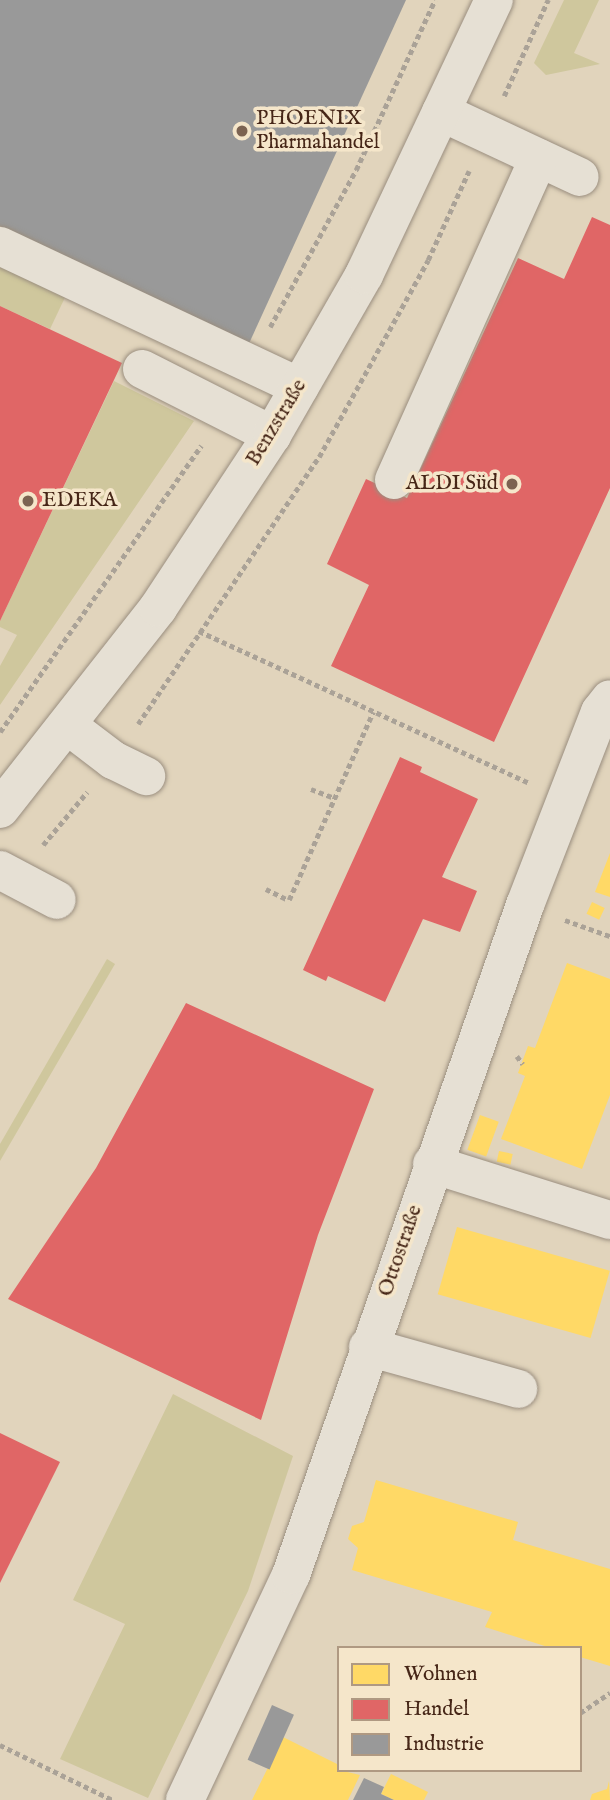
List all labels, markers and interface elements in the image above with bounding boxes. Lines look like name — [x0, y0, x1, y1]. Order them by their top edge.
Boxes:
place label: PHOENIX Pharmahandel — [256, 106, 379, 156]
marker: PHOENIX Pharmahandel — [234, 123, 250, 139]
street label: Benzstraße — [241, 375, 313, 471]
place label: ALDI Süd — [406, 471, 498, 497]
marker: ALDI Süd — [504, 476, 520, 492]
place label: EDEKA — [42, 488, 117, 514]
marker: EDEKA — [20, 493, 36, 509]
street label: Ottostraße — [374, 1202, 428, 1300]
legend — [337, 1646, 582, 1772]
text: Wohnen — [404, 1661, 477, 1688]
text: Handel — [404, 1696, 469, 1723]
text: Industrie — [404, 1731, 484, 1758]

